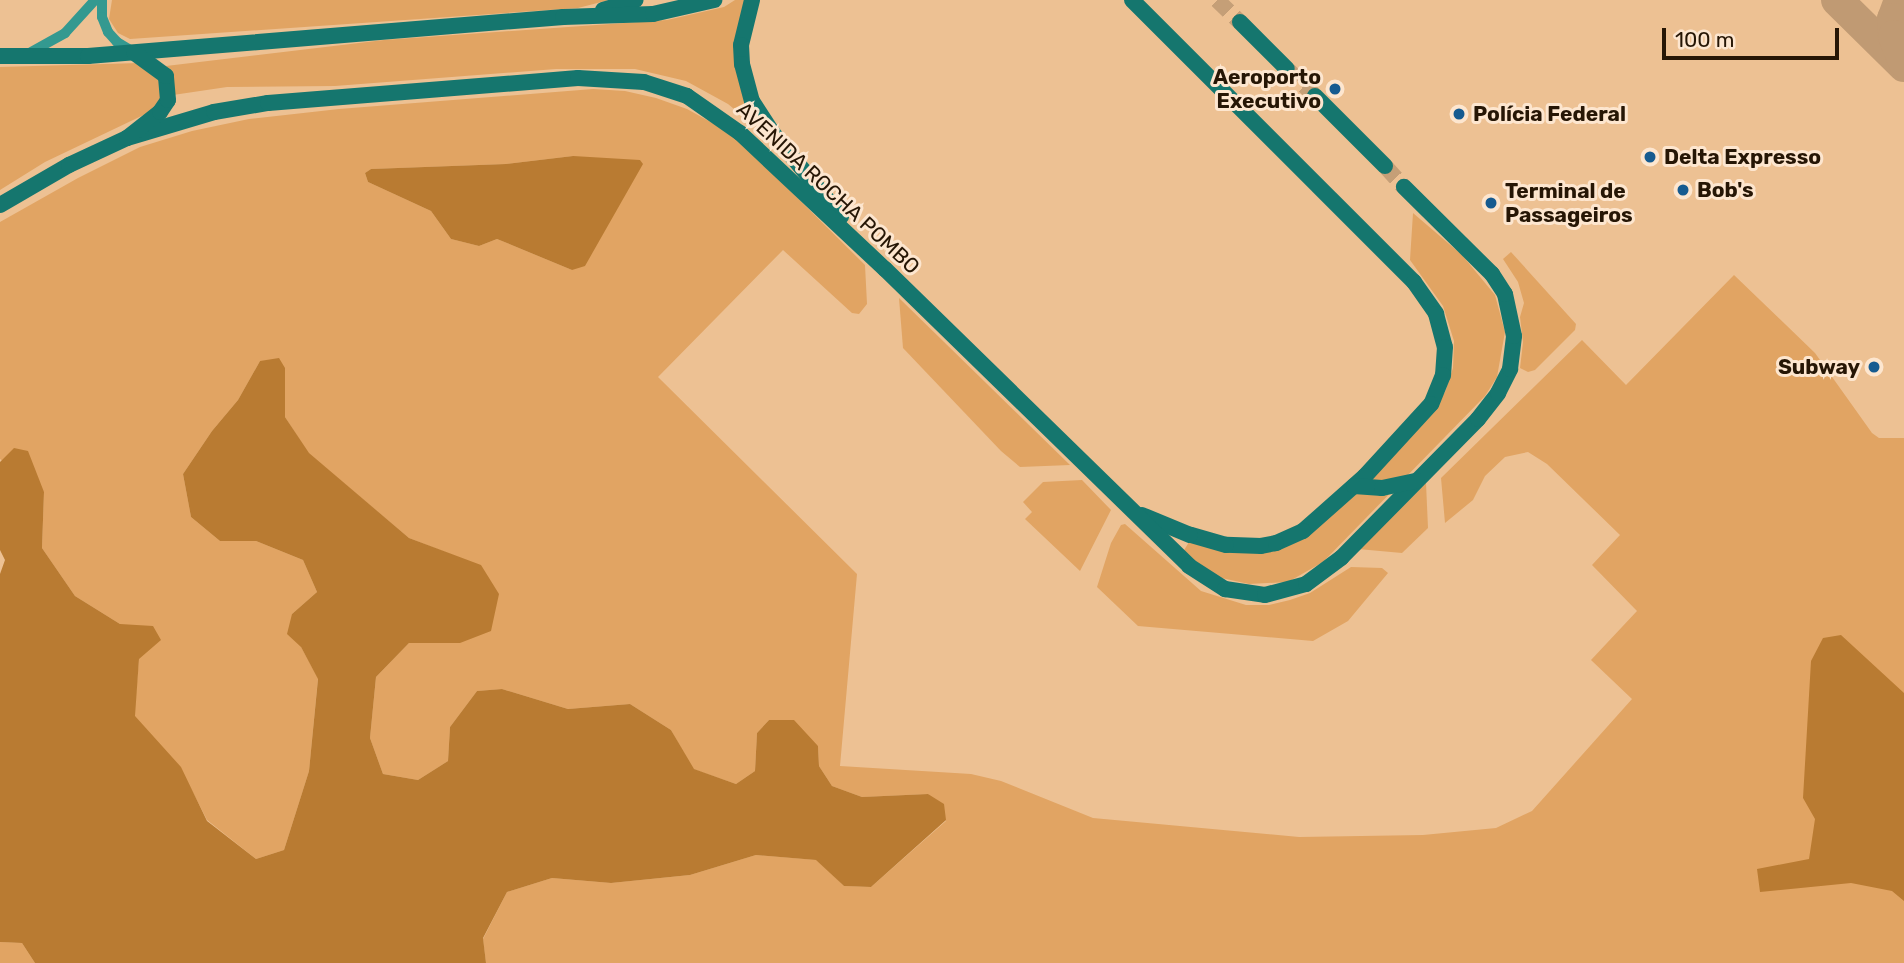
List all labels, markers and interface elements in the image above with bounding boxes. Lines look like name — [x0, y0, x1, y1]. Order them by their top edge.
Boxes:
scale bar — [1666, 14, 1843, 58]
text: 100 m — [1675, 27, 1734, 52]
place label: Aeroporto Executivo — [1213, 64, 1321, 114]
marker: Aeroporto Executivo — [1327, 81, 1343, 97]
street label: AVENIDA ROCHA POMBO — [731, 96, 925, 280]
place label: Polícia Federal — [1473, 101, 1626, 127]
marker: Polícia Federal — [1451, 106, 1467, 122]
place label: Delta Expresso — [1664, 144, 1821, 170]
marker: Delta Expresso — [1642, 149, 1658, 165]
place label: Bob's — [1697, 177, 1754, 203]
place label: Terminal de Passageiros — [1505, 178, 1633, 228]
marker: Bob's — [1675, 182, 1691, 198]
marker: Terminal de Passageiros — [1483, 195, 1499, 211]
place label: Subway — [1778, 354, 1860, 380]
marker: Subway — [1866, 359, 1882, 375]

